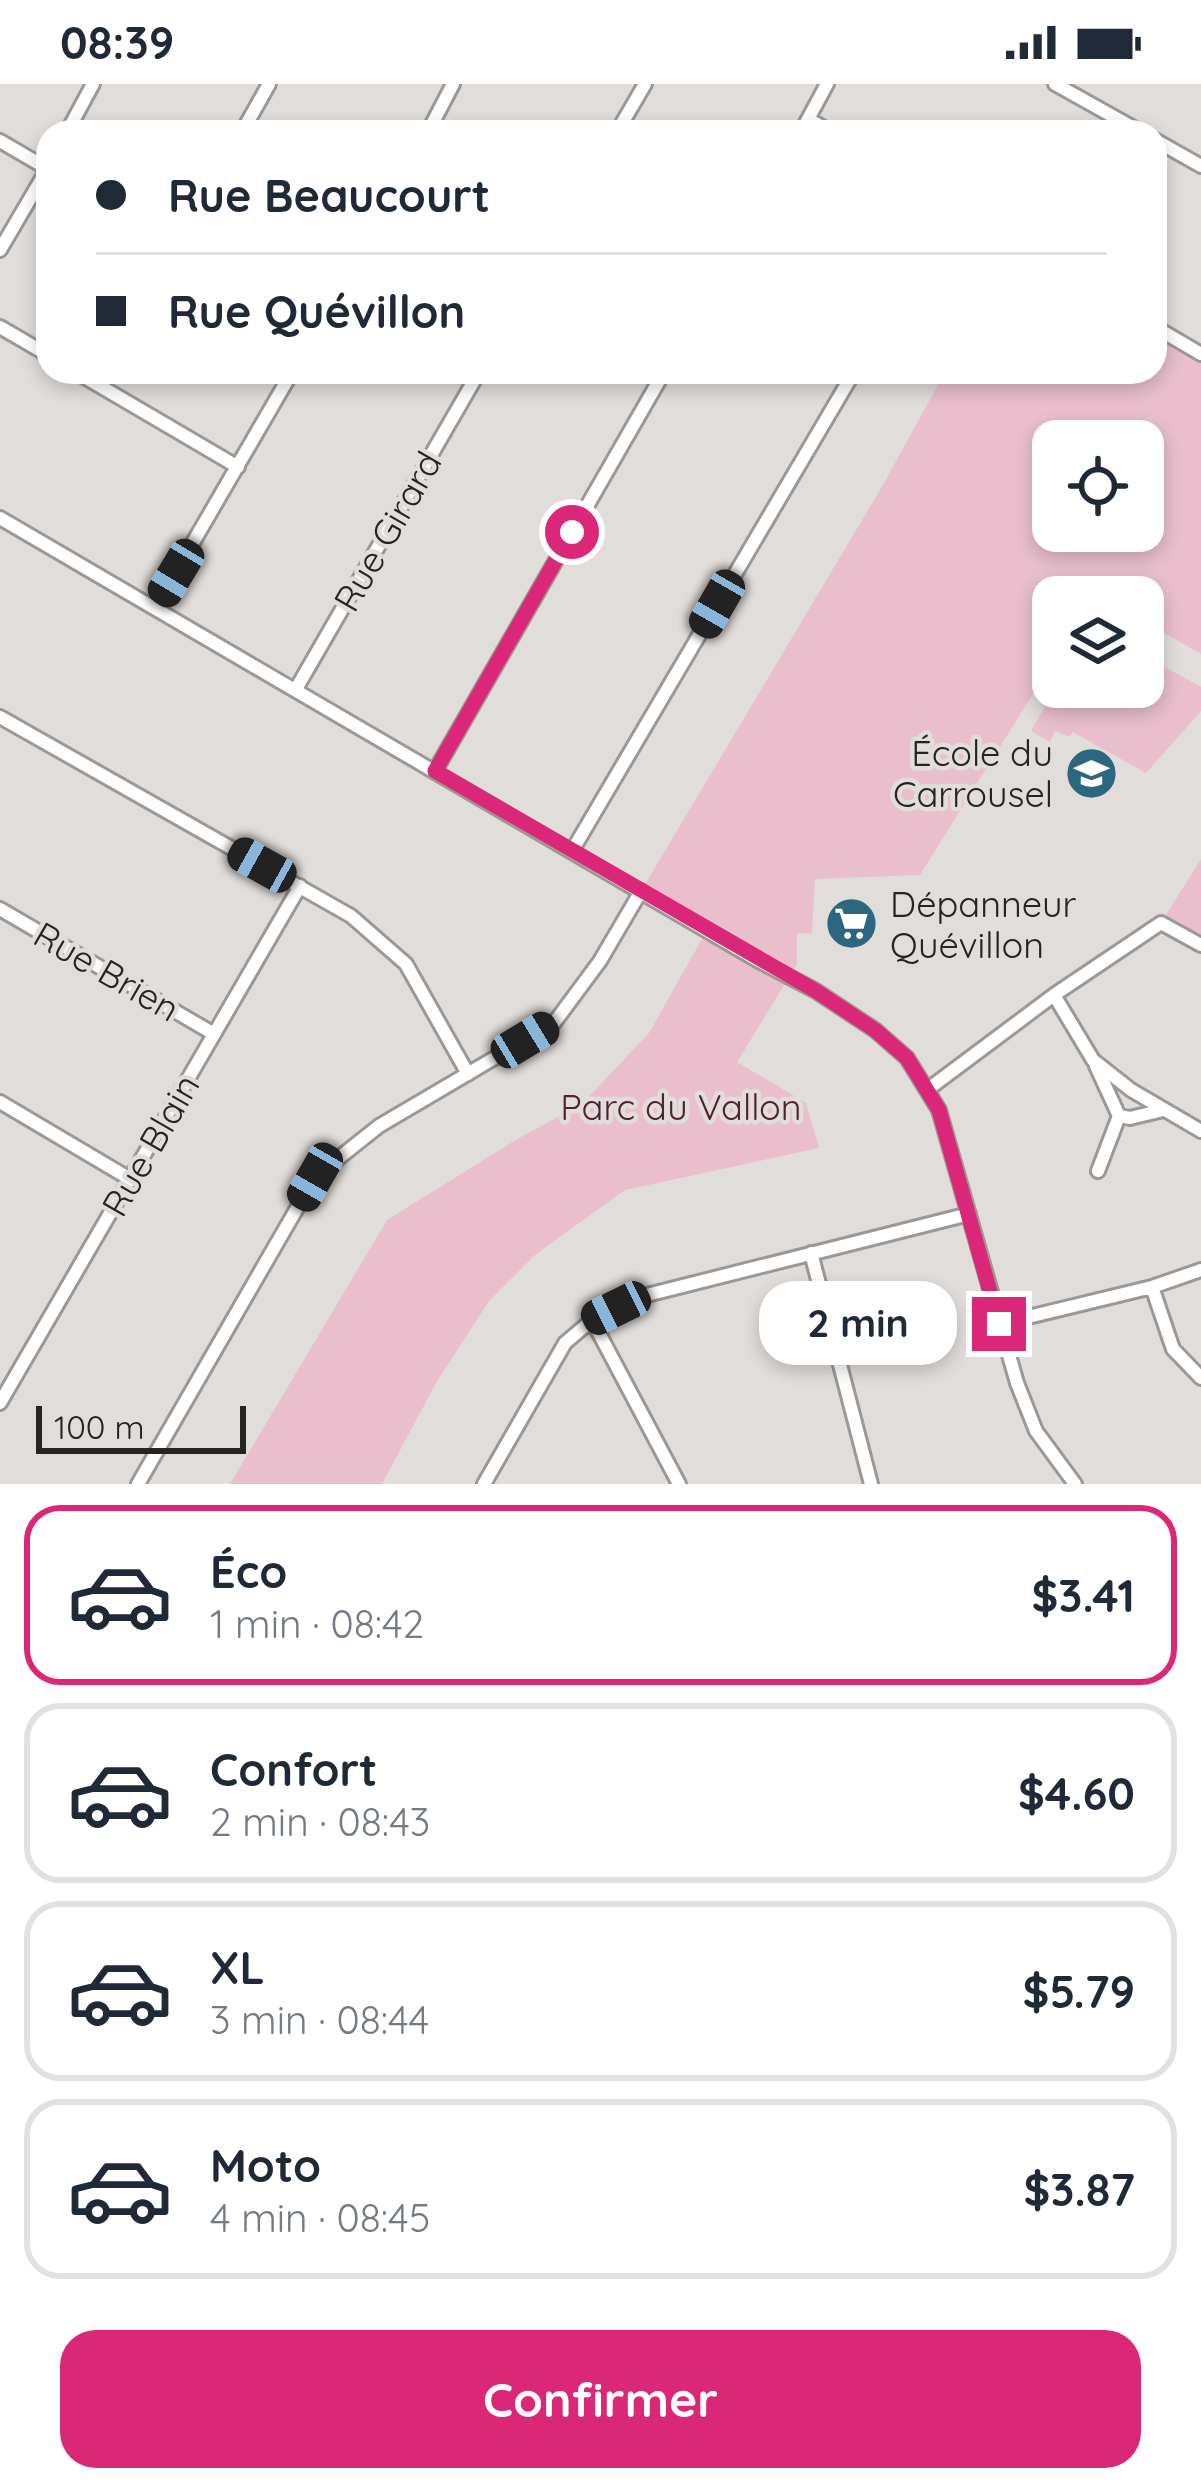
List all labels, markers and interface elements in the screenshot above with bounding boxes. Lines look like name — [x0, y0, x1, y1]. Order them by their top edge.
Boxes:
text: 08:39 — [60, 14, 174, 70]
text: Rue Beaucourt — [168, 167, 490, 223]
text: Rue Quévillon — [168, 283, 465, 339]
map controls — [1032, 420, 1164, 708]
button: locate — [1032, 420, 1164, 552]
street label: Rue Girard — [323, 443, 451, 619]
route start — [545, 505, 599, 559]
car — [142, 533, 210, 613]
car — [683, 564, 751, 644]
button: layers — [1032, 576, 1164, 708]
place label: École du Carrousel — [893, 730, 1053, 816]
school or university icon: École du Carrousel — [1064, 745, 1120, 801]
car — [222, 832, 302, 898]
place label: Dépanneur Quévillon — [890, 881, 1077, 967]
supermarket icon: Dépanneur Quévillon — [823, 896, 879, 952]
street label: Rue Brien — [26, 911, 188, 1031]
car — [485, 1006, 565, 1074]
street label: Rue Blain — [91, 1066, 209, 1224]
park label: Parc du Vallon — [560, 1084, 802, 1129]
car — [281, 1137, 349, 1217]
car — [576, 1276, 656, 1340]
callout: 2 min — [759, 1282, 957, 1366]
route end — [972, 1297, 1026, 1351]
text: 2 min — [807, 1298, 909, 1347]
scale bar — [36, 1400, 246, 1453]
text: 100 m — [54, 1406, 145, 1447]
icon: car — [66, 1541, 174, 1649]
text: Éco — [210, 1543, 287, 1599]
text: $3.41 — [1031, 1567, 1135, 1623]
text: 1 min · 08:42 — [210, 1599, 424, 1648]
icon: car — [66, 1739, 174, 1847]
text: Confort — [210, 1741, 377, 1797]
text: $4.60 — [1018, 1765, 1135, 1821]
text: 2 min · 08:43 — [210, 1797, 430, 1846]
icon: car — [66, 1937, 174, 2045]
text: XL — [210, 1939, 265, 1995]
text: $5.79 — [1023, 1963, 1135, 2019]
text: 3 min · 08:44 — [210, 1995, 429, 2044]
icon: car — [66, 2135, 174, 2243]
text: Moto — [210, 2137, 321, 2193]
text: $3.87 — [1023, 2161, 1135, 2217]
text: 4 min · 08:45 — [210, 2193, 430, 2242]
button: Confirmer — [60, 2330, 1141, 2468]

